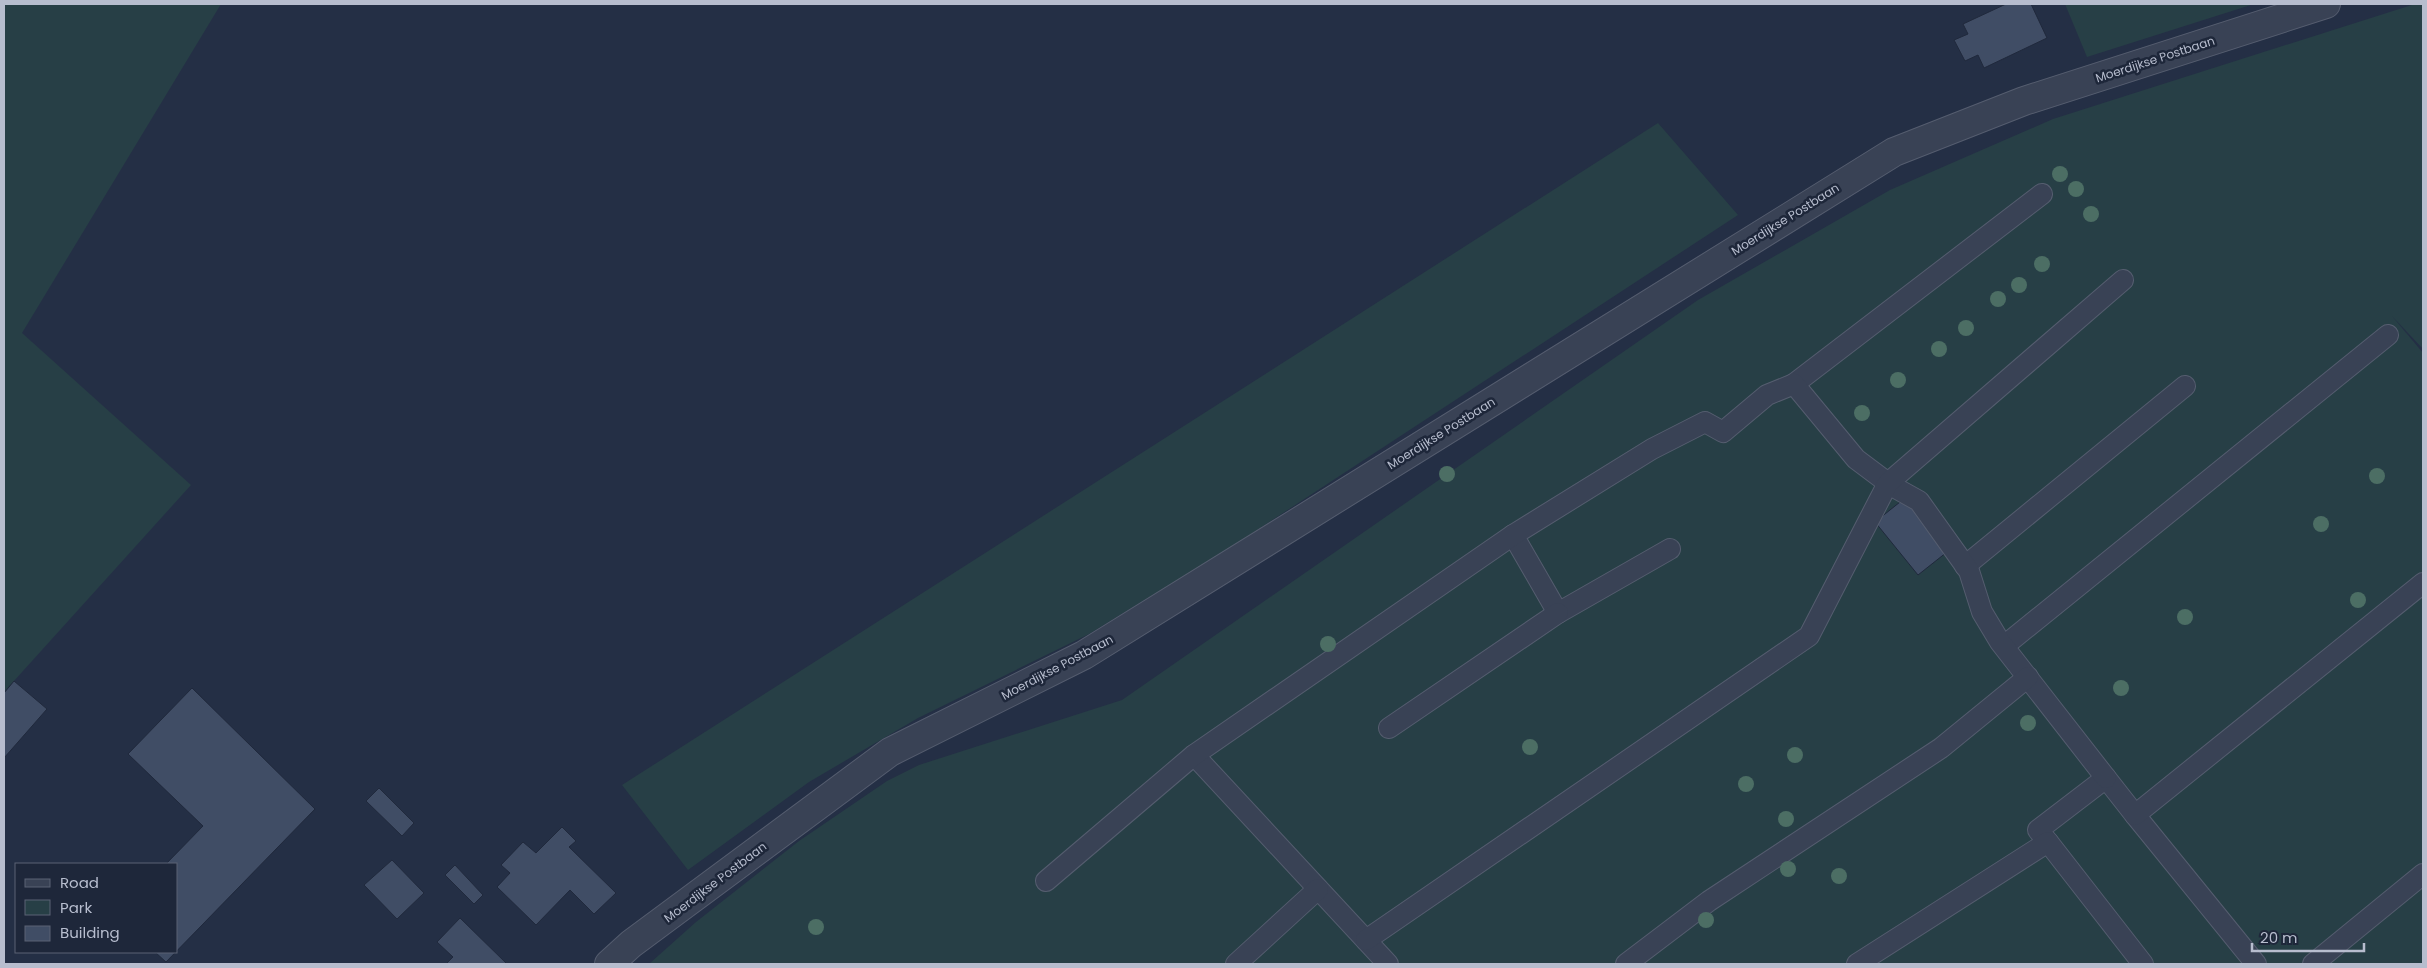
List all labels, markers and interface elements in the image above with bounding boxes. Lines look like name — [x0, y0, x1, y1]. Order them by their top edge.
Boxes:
street label: Moerdijkse Postbaan — [2093, 32, 2217, 86]
street label: Moerdijkse Postbaan — [1728, 179, 1842, 259]
street label: Moerdijkse Postbaan — [1384, 393, 1498, 473]
street label: Moerdijkse Postbaan — [998, 630, 1116, 704]
street label: Moerdijkse Postbaan — [660, 838, 770, 926]
legend — [15, 863, 178, 953]
text: Road — [60, 872, 99, 893]
text: Park — [60, 897, 92, 918]
scale bar — [2252, 920, 2364, 952]
text: Building — [60, 922, 120, 943]
text: 20 m — [2260, 927, 2298, 948]

